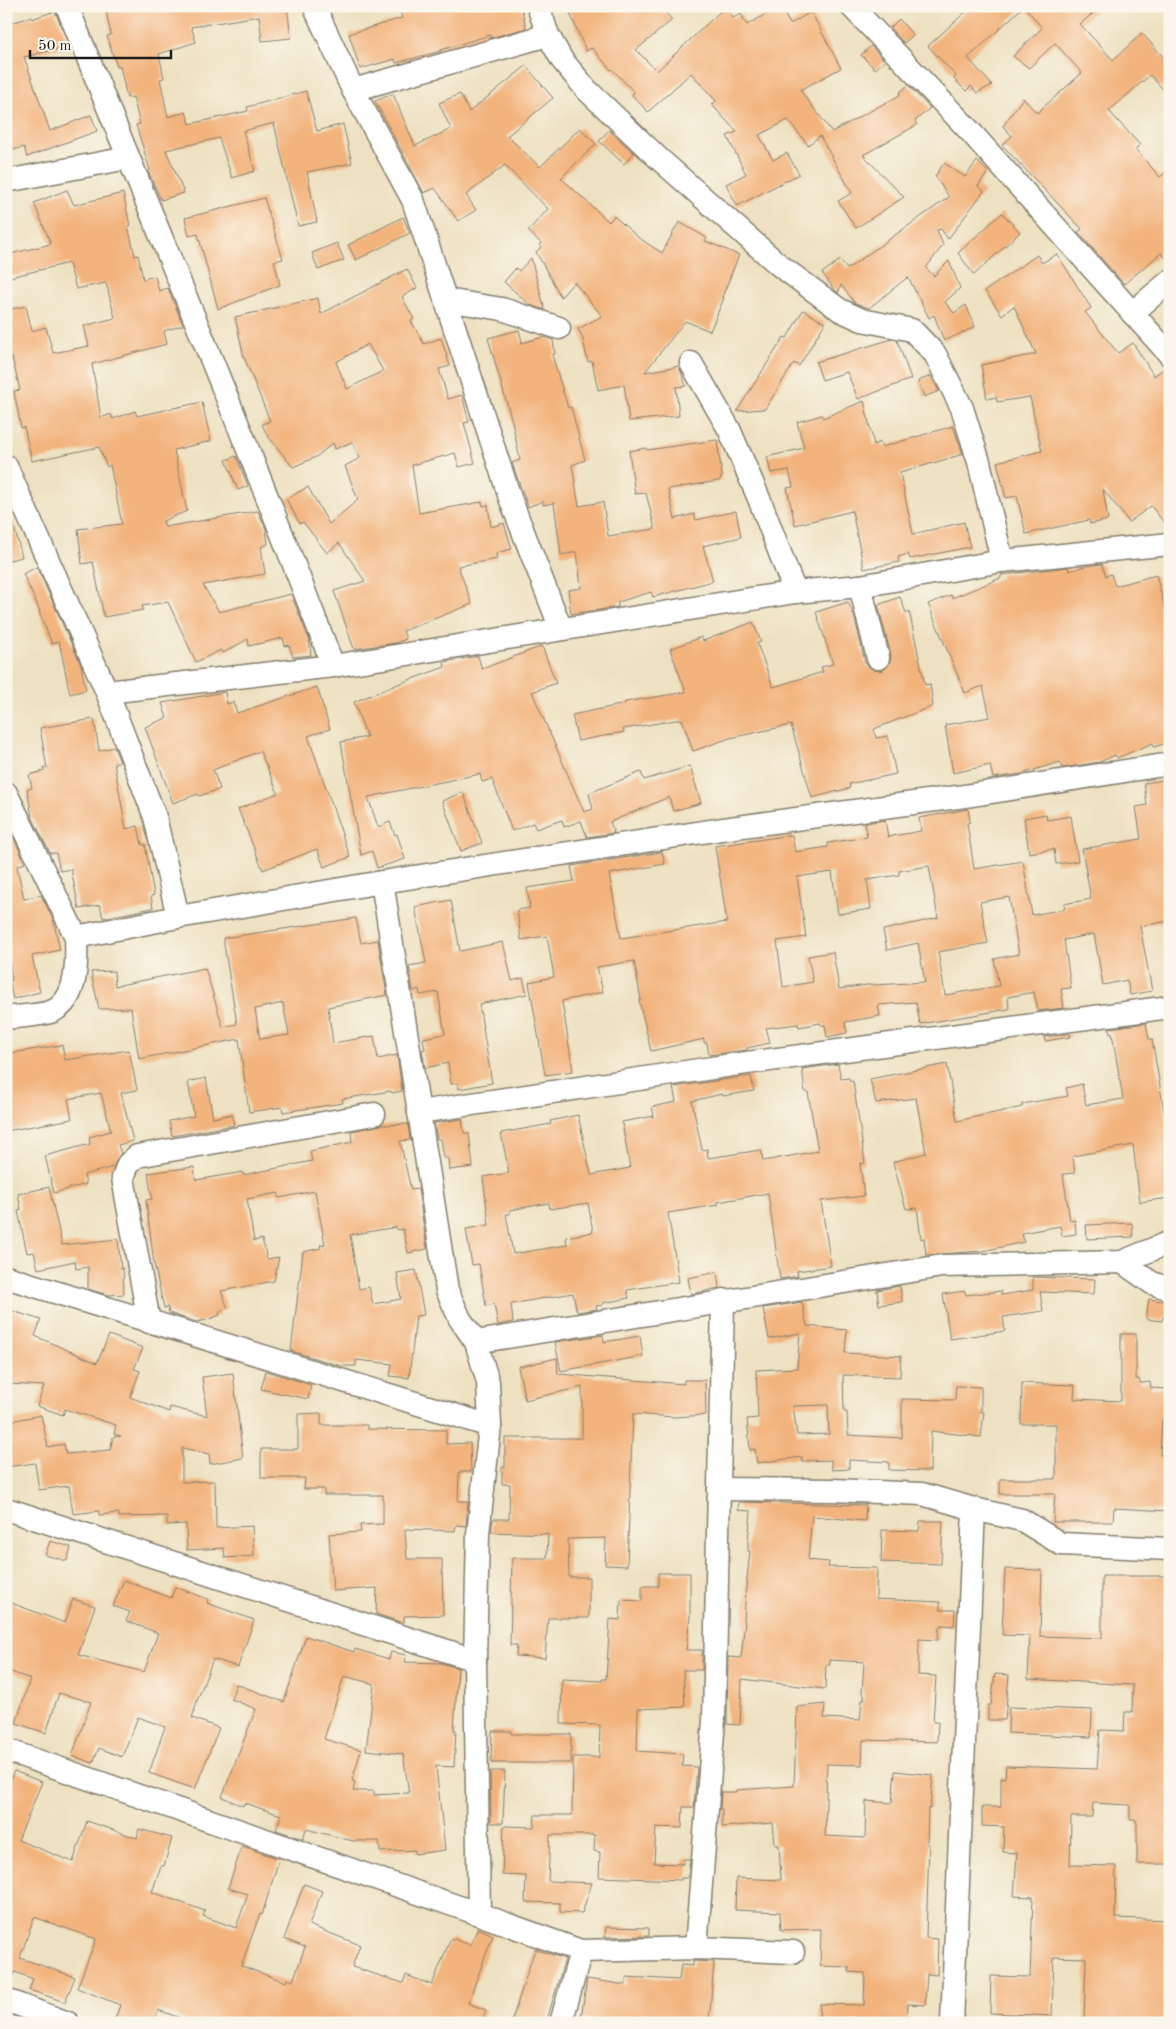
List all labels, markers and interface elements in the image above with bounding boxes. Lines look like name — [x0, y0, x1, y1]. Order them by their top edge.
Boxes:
scale bar — [30, 28, 171, 60]
text: 50 m — [38, 39, 72, 54]

